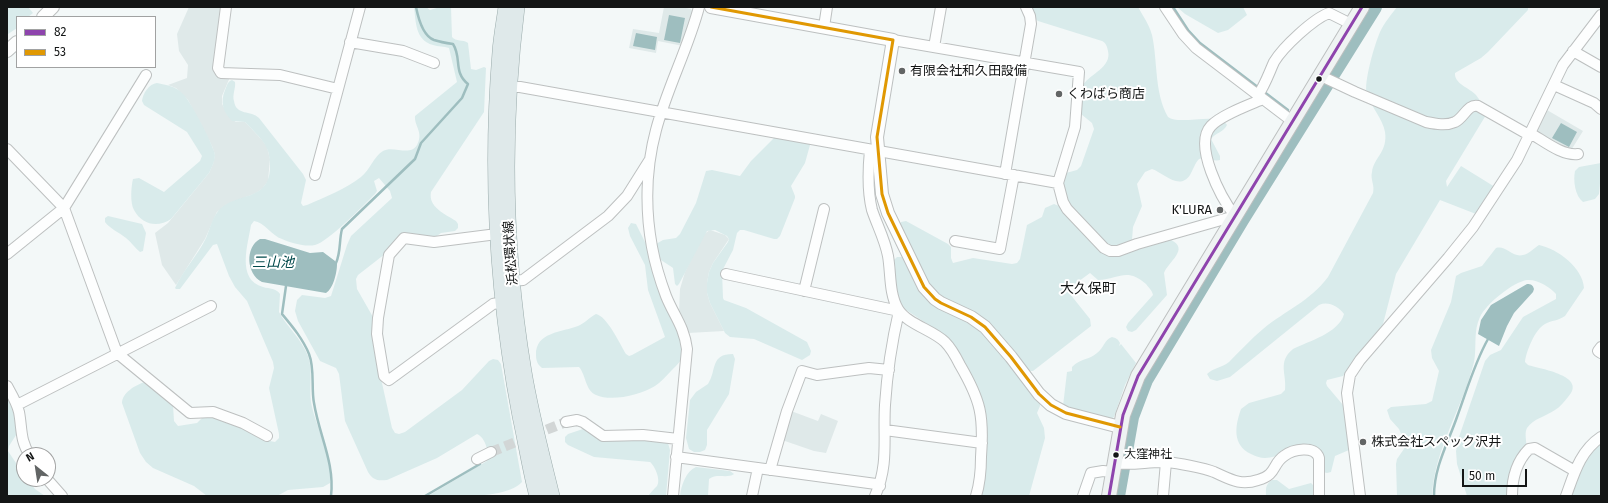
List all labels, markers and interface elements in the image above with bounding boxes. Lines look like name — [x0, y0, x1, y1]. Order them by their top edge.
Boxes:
legend — [16, 16, 156, 68]
text: 82 — [54, 25, 66, 39]
text: 53 — [54, 45, 66, 59]
place label: 有限会社和久田設備 — [910, 63, 1027, 79]
marker: 有限会社和久田設備 — [897, 66, 907, 76]
unlabelled marker — [1314, 74, 1324, 84]
place label: くわばら商店 — [1067, 86, 1145, 102]
marker: くわばら商店 — [1054, 89, 1064, 99]
place label: K'LURA — [1171, 202, 1212, 218]
marker: K'LURA — [1215, 205, 1225, 215]
street label: 浜松環状線 — [501, 220, 521, 286]
water label: 三山池 — [252, 255, 294, 271]
district label: 大久保町 — [1060, 281, 1116, 297]
place label: 株式会社スペック沢井 — [1371, 434, 1501, 450]
marker: 株式会社スペック沢井 — [1358, 437, 1368, 447]
north arrow — [16, 447, 56, 487]
place label: 大窪神社 — [1124, 448, 1172, 462]
text: N — [24, 450, 37, 464]
marker: 大窪神社 — [1111, 450, 1121, 460]
scale bar — [1464, 461, 1529, 487]
text: 50 m — [1469, 469, 1495, 483]

